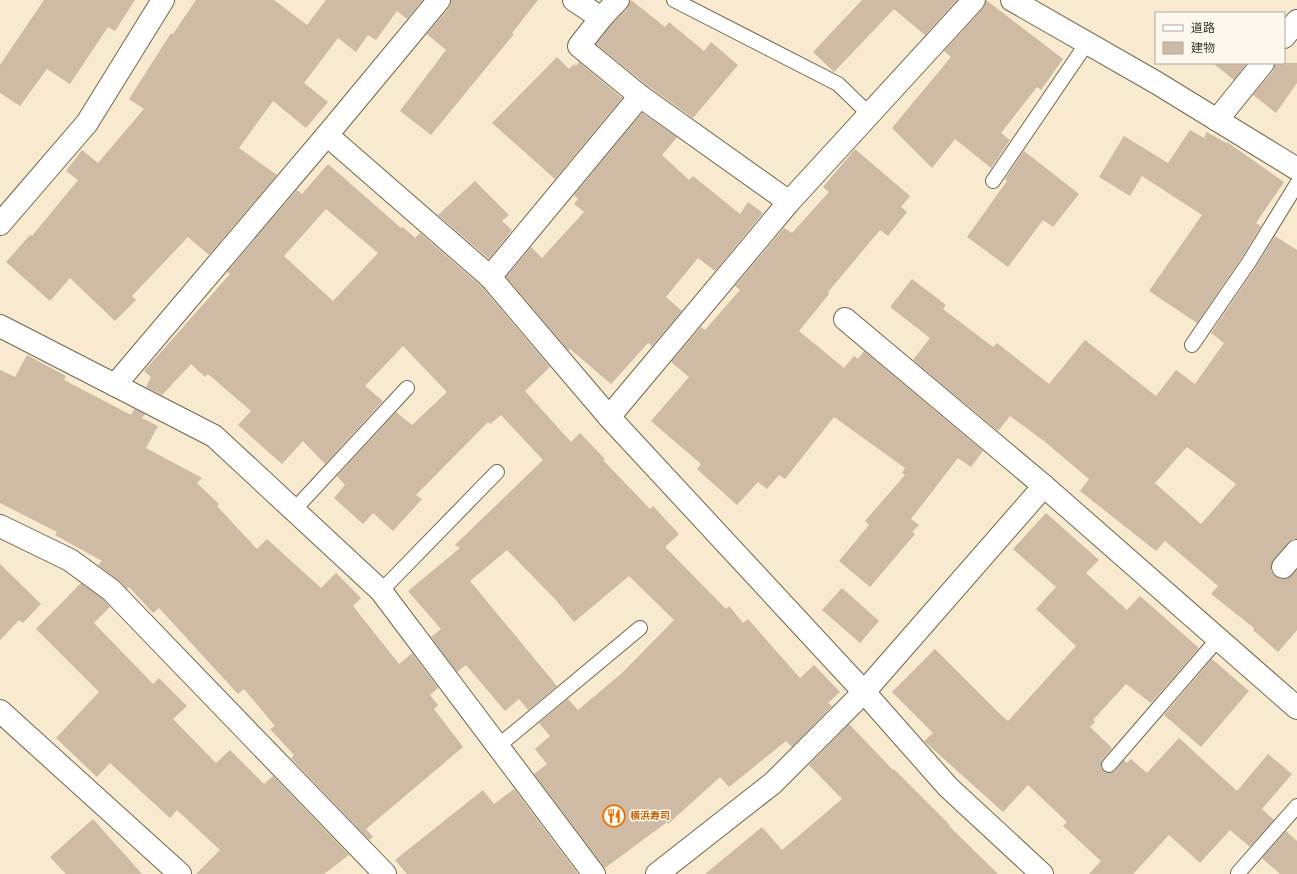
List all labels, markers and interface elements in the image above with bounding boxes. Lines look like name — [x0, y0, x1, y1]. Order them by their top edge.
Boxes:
legend — [1155, 12, 1285, 64]
text: 道路 — [1191, 21, 1215, 35]
text: 建物 — [1191, 41, 1215, 55]
restaurant icon: 横浜寿司 — [601, 803, 627, 829]
place label: 横浜寿司 — [630, 810, 670, 822]

